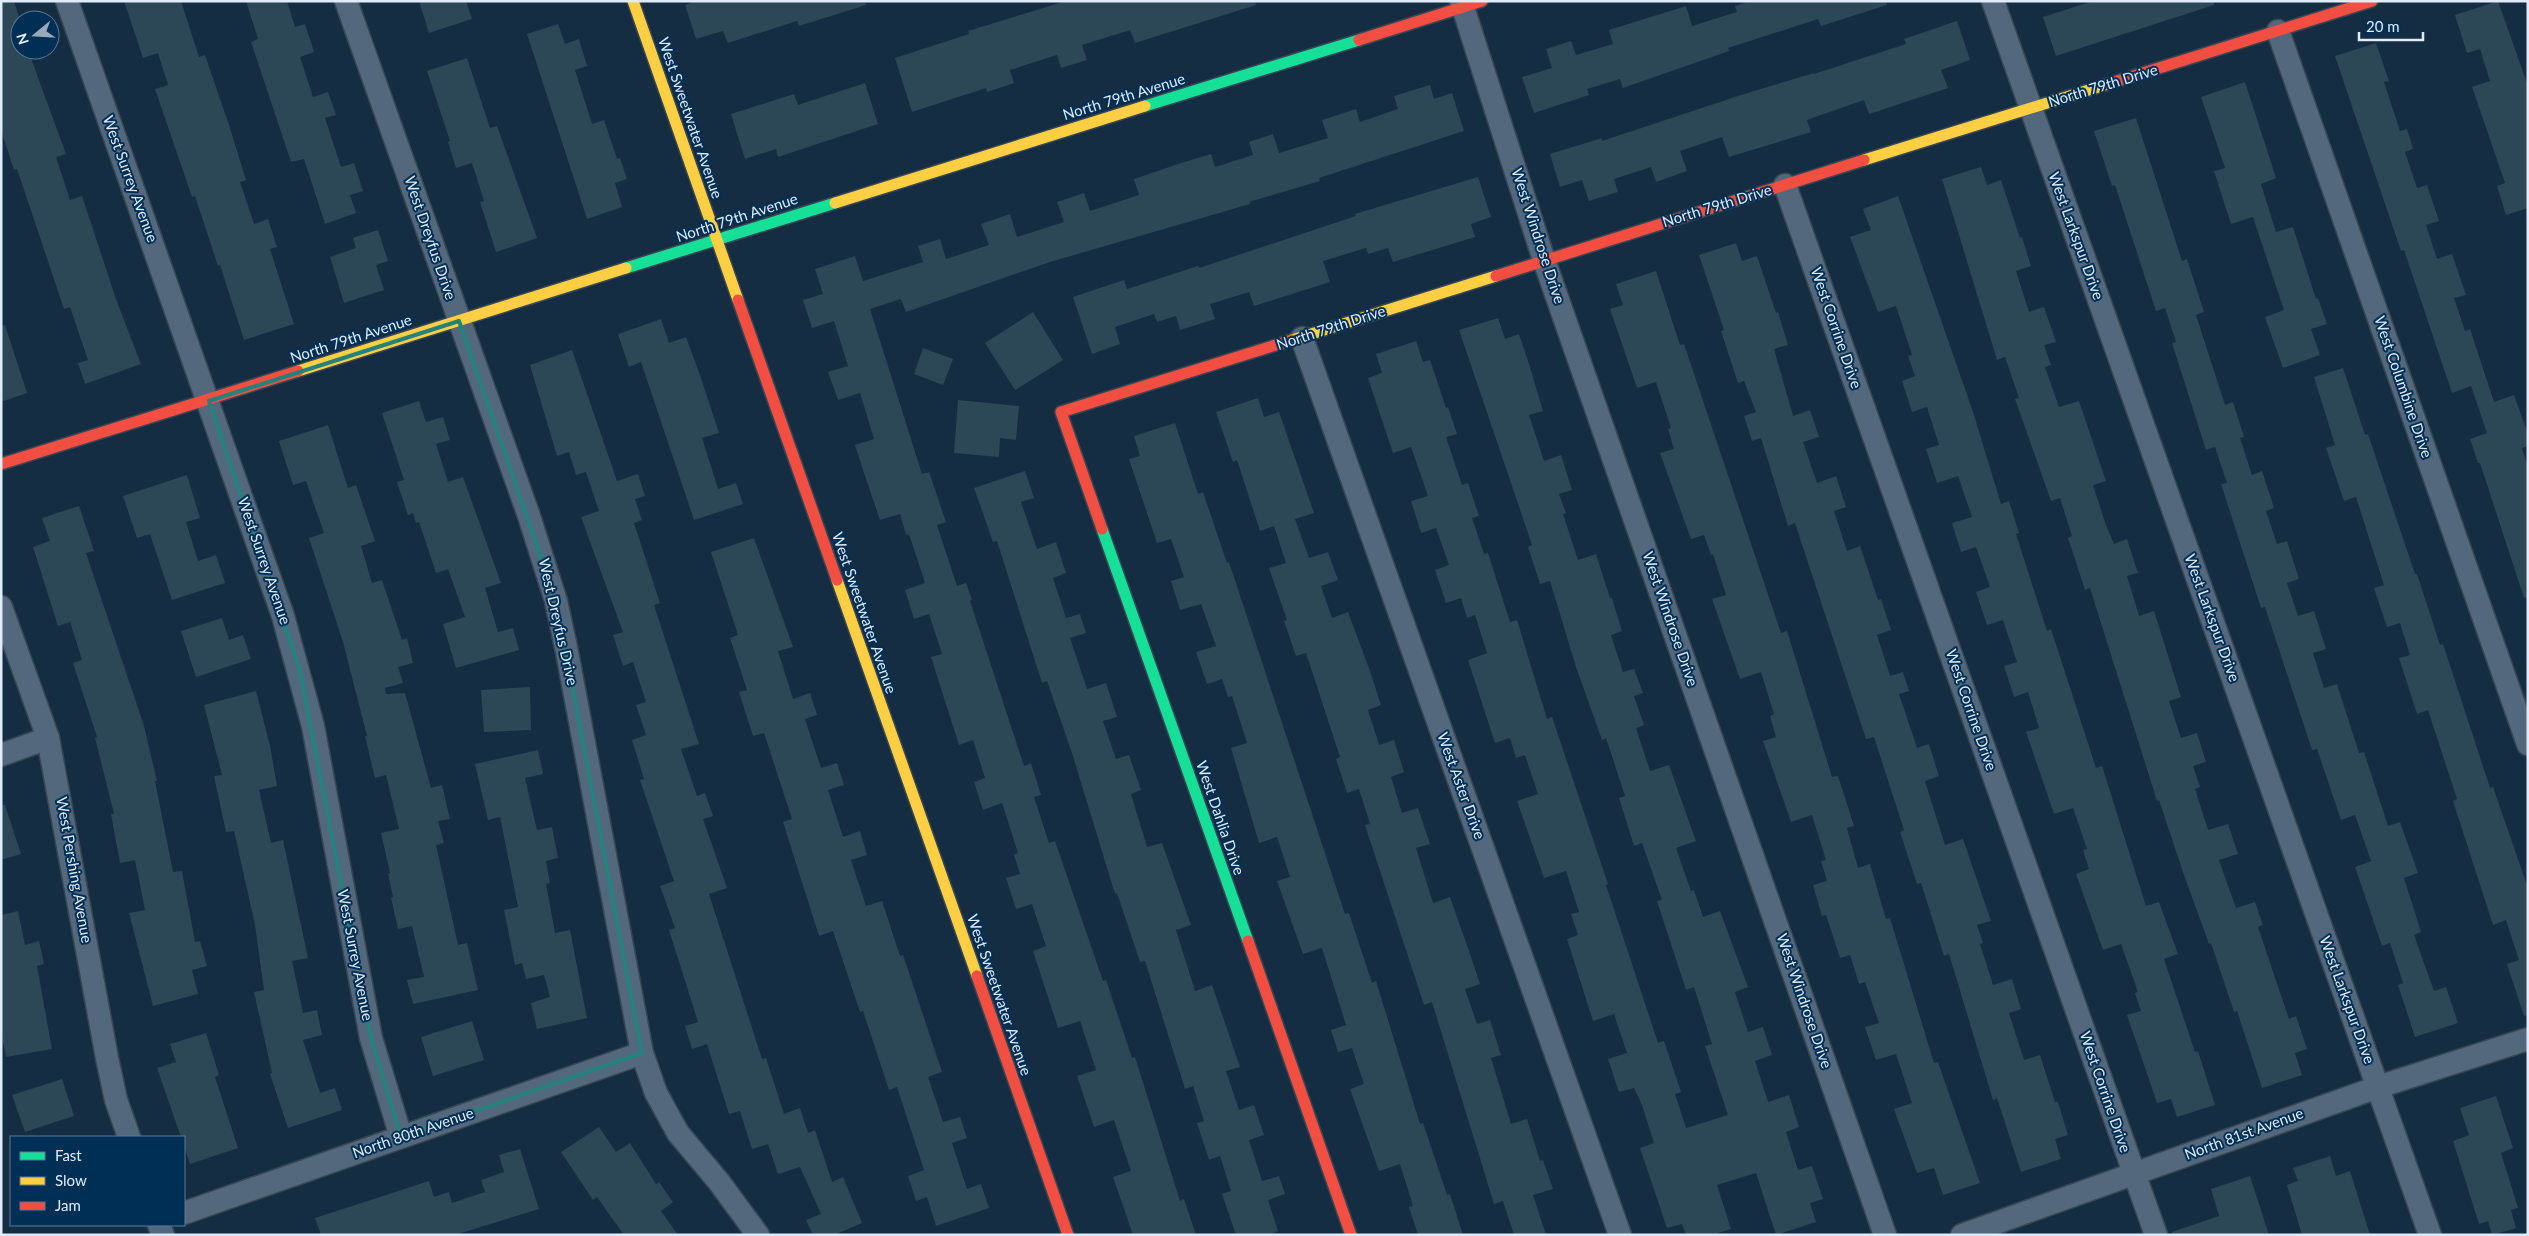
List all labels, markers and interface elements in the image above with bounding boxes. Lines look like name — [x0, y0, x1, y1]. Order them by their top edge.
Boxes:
north arrow — [10, 10, 60, 60]
scale bar — [2359, 10, 2423, 42]
text: 20 m — [2366, 17, 2400, 35]
text: N — [12, 31, 32, 47]
street label: West Sweetwater Avenue — [655, 35, 727, 201]
street label: North 79th Drive — [2046, 60, 2160, 110]
street label: North 79th Avenue — [1060, 69, 1187, 123]
street label: West Surrey Avenue — [100, 113, 162, 244]
street label: West Windrose Drive — [1509, 166, 1569, 306]
street label: West Larkspur Drive — [2045, 169, 2108, 302]
street label: West Dreyfus Drive — [401, 173, 461, 302]
street label: North 79th Drive — [1660, 180, 1774, 230]
street label: North 79th Avenue — [674, 189, 800, 245]
street label: West Corrine Drive — [1808, 265, 1866, 391]
street label: North 79th Drive — [1274, 301, 1388, 353]
street label: North 79th Avenue — [288, 310, 414, 366]
street label: West Columbine Drive — [2371, 313, 2437, 460]
street label: West Surrey Avenue — [235, 495, 295, 627]
street label: West Sweetwater Avenue — [829, 530, 901, 696]
street label: West Windrose Drive — [1639, 549, 1703, 689]
street label: West Larkspur Drive — [2181, 551, 2244, 684]
street label: West Dreyfus Drive — [536, 556, 582, 687]
street label: West Corrine Drive — [1943, 647, 2001, 773]
street label: West Aster Drive — [1434, 730, 1490, 842]
street label: West Dahlia Drive — [1193, 758, 1249, 877]
street label: West Pershing Avenue — [53, 795, 97, 944]
street label: West Surrey Avenue — [334, 888, 378, 1022]
street label: West Sweetwater Avenue — [964, 912, 1036, 1078]
street label: West Windrose Drive — [1773, 931, 1837, 1071]
street label: West Larkspur Drive — [2316, 933, 2379, 1066]
street label: West Corrine Drive — [2077, 1029, 2135, 1155]
street label: North 80th Avenue — [350, 1103, 476, 1161]
street label: North 81st Avenue — [2182, 1103, 2306, 1163]
legend — [10, 1136, 185, 1226]
text: Fast — [55, 1146, 82, 1164]
text: Slow — [55, 1171, 87, 1189]
text: Jam — [55, 1196, 81, 1214]

